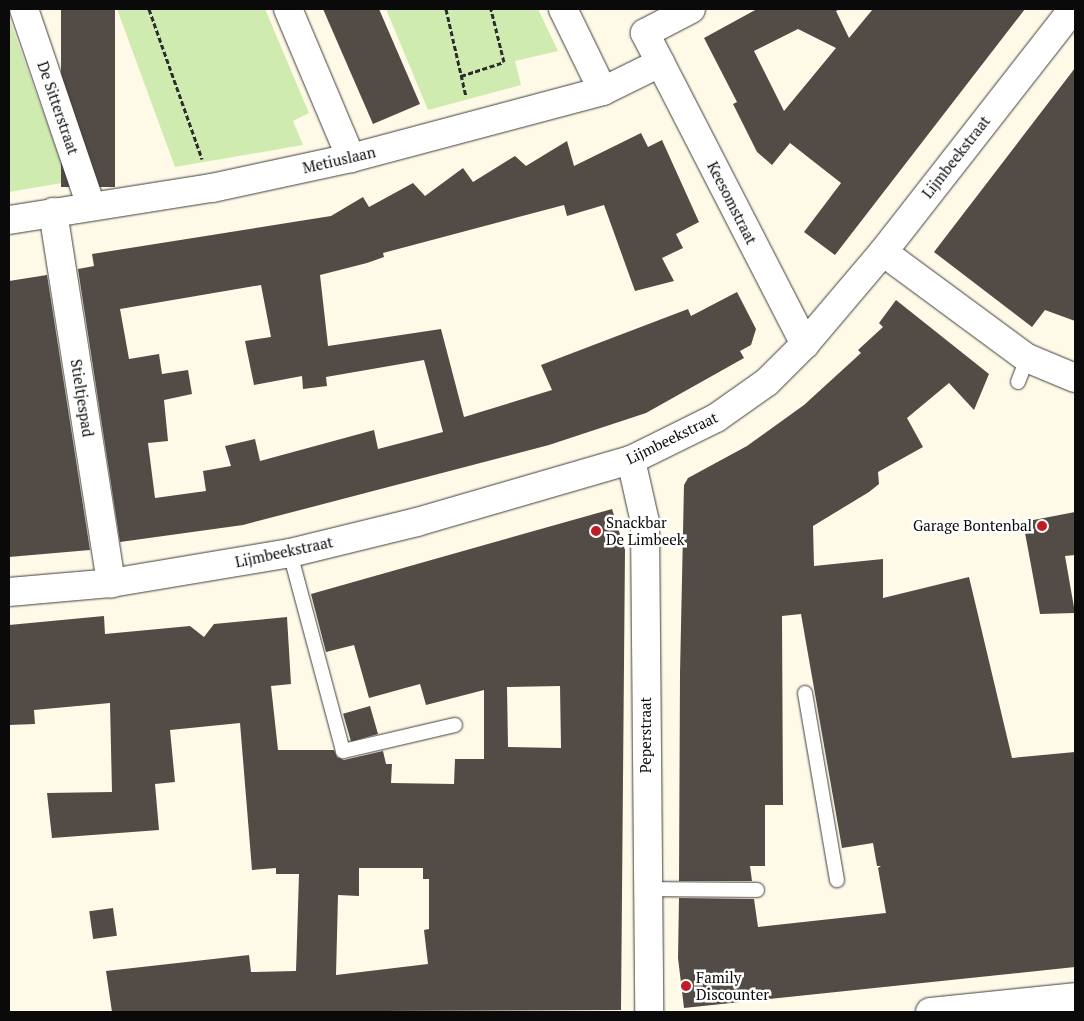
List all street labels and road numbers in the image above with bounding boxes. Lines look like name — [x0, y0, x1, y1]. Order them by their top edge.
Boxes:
street label: De Sitterstraat — [34, 59, 82, 157]
street label: Lijmbeekstraat — [918, 112, 994, 202]
street label: Metiuslaan — [301, 143, 377, 177]
street label: Keesomstraat — [703, 159, 761, 247]
street label: Stieltjespad — [67, 358, 97, 438]
street label: Lijmbeekstraat — [623, 408, 721, 468]
street label: Lijmbeekstraat — [233, 533, 335, 571]
street label: Peperstraat — [637, 697, 655, 773]

